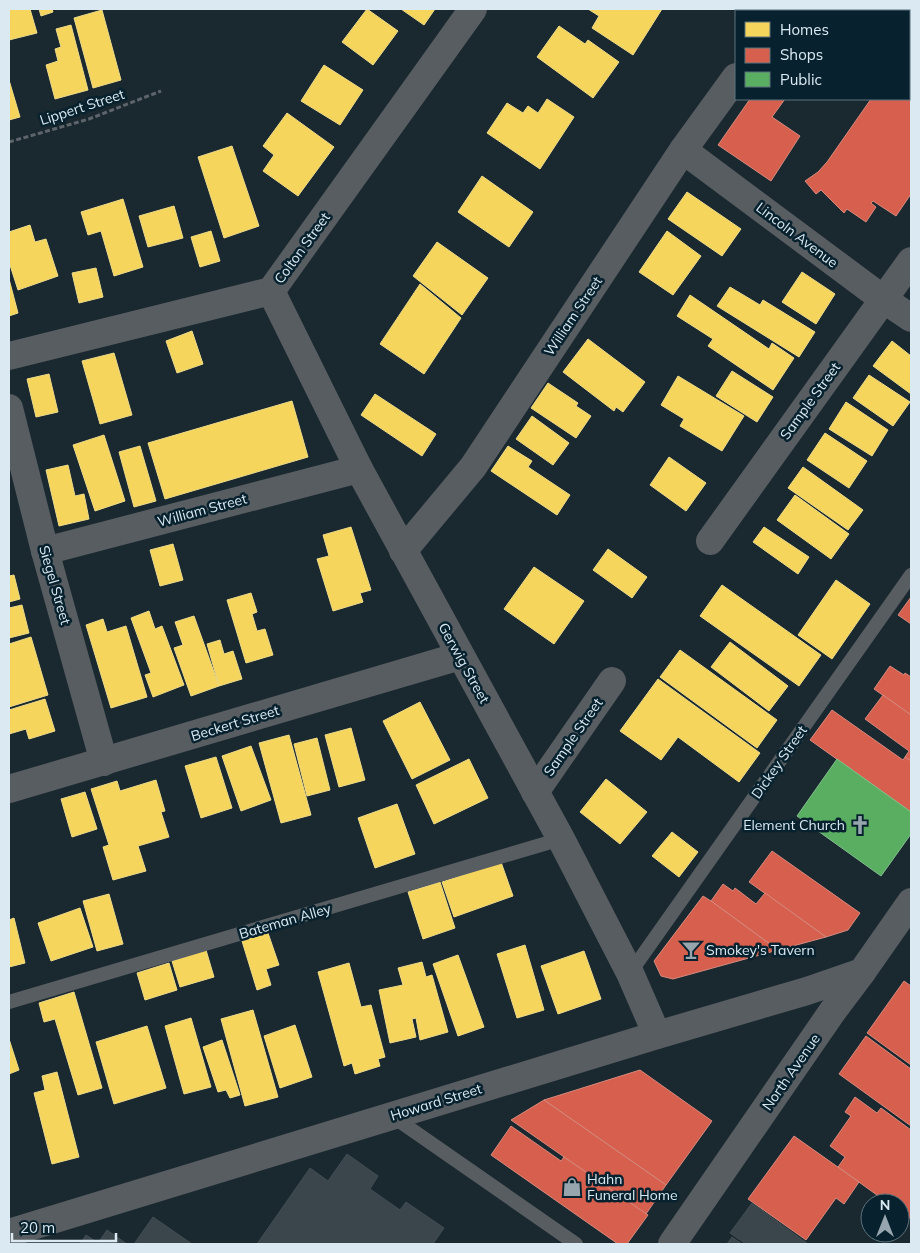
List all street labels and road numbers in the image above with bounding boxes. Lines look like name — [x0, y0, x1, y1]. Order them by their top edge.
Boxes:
street label: Lippert Street — [37, 85, 127, 129]
street label: Lincoln Avenue — [752, 198, 842, 272]
street label: Colton Street — [270, 209, 334, 287]
street label: William Street — [540, 273, 606, 359]
street label: Sample Street — [776, 359, 844, 443]
street label: William Street — [155, 489, 249, 531]
street label: Siegel Street — [35, 543, 75, 627]
street label: Gerwig Street — [434, 619, 494, 707]
street label: Sample Street — [539, 694, 607, 779]
street label: Beckert Street — [189, 701, 281, 745]
street label: Dickey Street — [747, 722, 811, 802]
street label: Bateman Alley — [237, 899, 334, 943]
street label: North Avenue — [758, 1030, 824, 1114]
street label: Howard Street — [388, 1080, 484, 1124]

